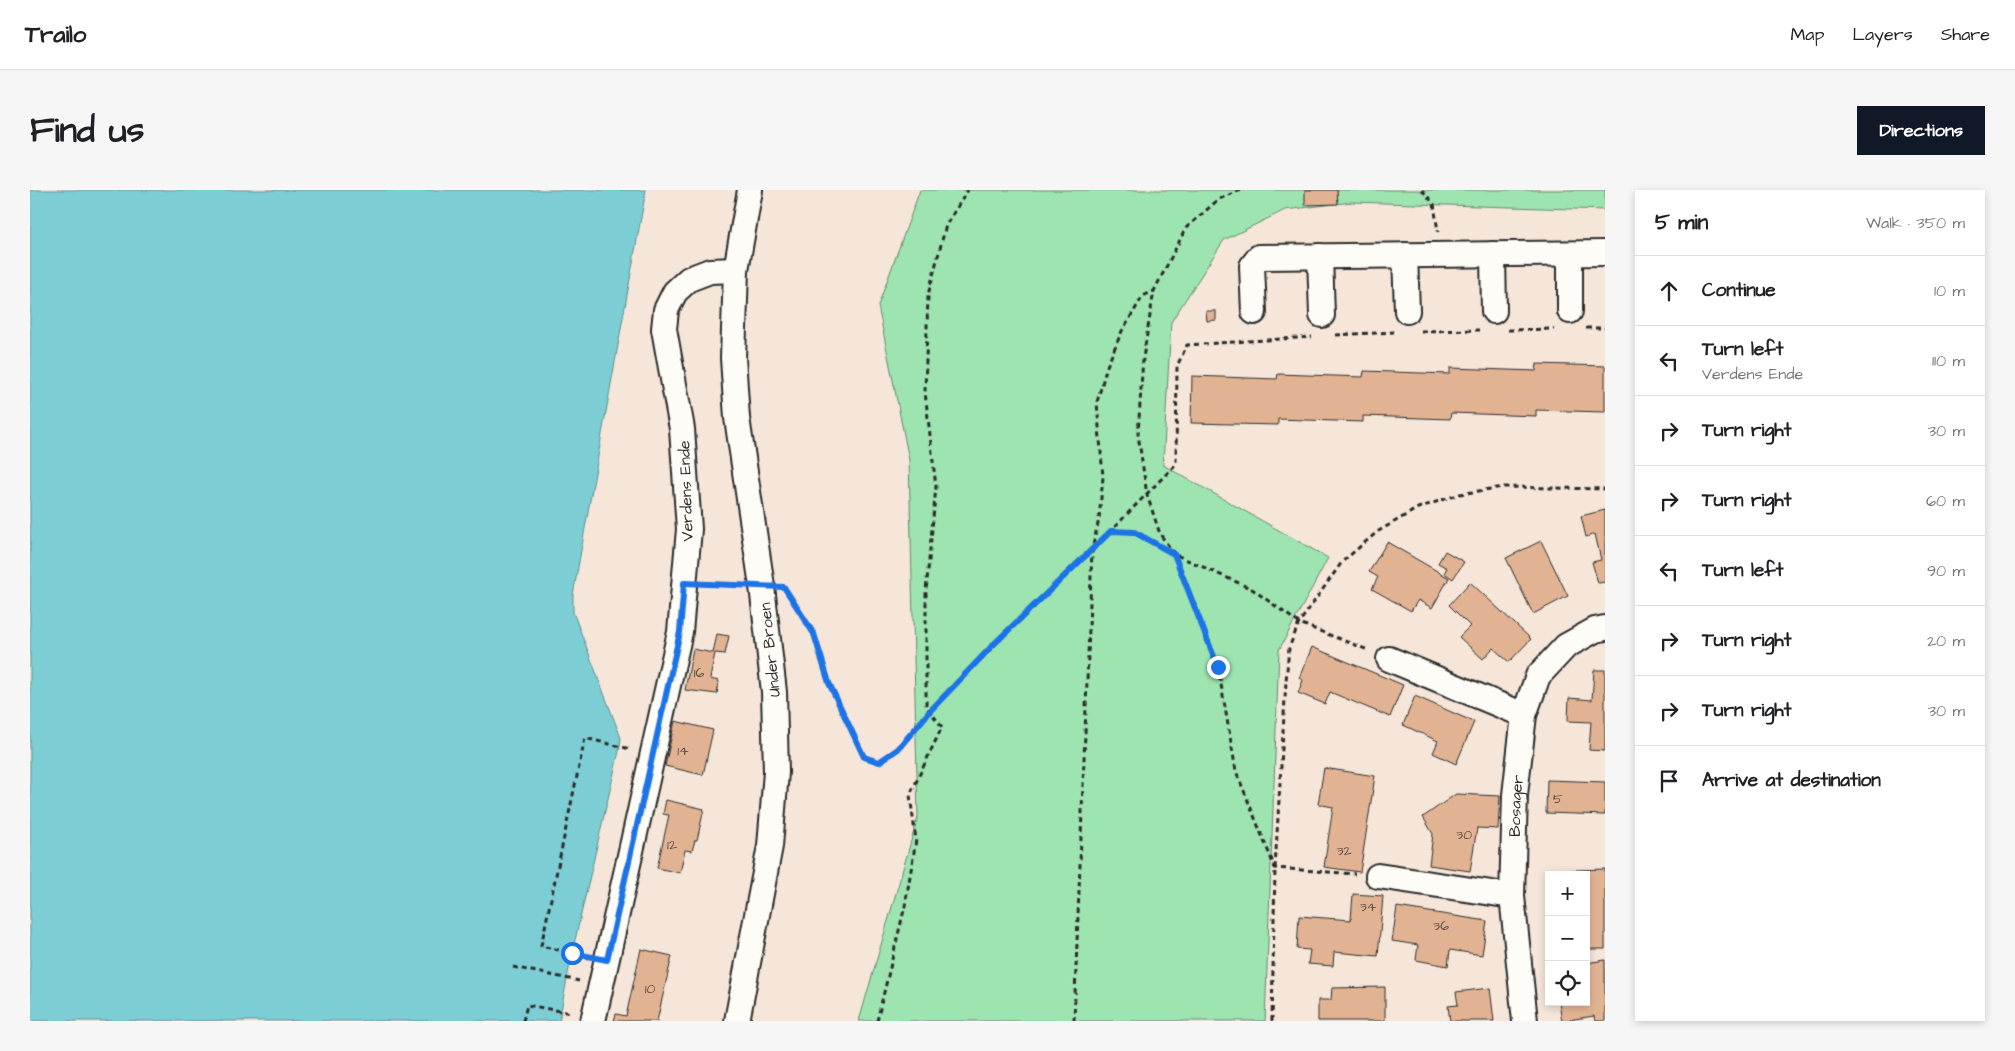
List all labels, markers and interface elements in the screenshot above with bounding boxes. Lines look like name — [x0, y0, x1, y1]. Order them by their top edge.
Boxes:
text: Trailo — [25, 18, 86, 52]
text: Map — [1790, 22, 1824, 47]
text: Layers — [1852, 22, 1913, 47]
text: Share — [1941, 22, 1990, 47]
text: Find us — [30, 106, 144, 155]
button: Directions — [1857, 106, 1985, 155]
text: 5 min — [1655, 208, 1708, 237]
text: Walk · 350 m — [1866, 212, 1965, 234]
icon: ahead — [1655, 277, 1683, 305]
text: Continue — [1702, 277, 1776, 304]
text: 10 m — [1934, 280, 1965, 302]
text: Turn left — [1702, 336, 1783, 363]
icon: left — [1655, 347, 1683, 375]
text: 110 m — [1932, 350, 1965, 372]
text: Verdens Ende — [1702, 363, 1803, 385]
icon: right — [1655, 417, 1683, 445]
text: Turn right — [1702, 417, 1791, 444]
text: 30 m — [1928, 420, 1965, 442]
street label: Verdens Ende — [673, 440, 699, 542]
icon: right — [1655, 487, 1683, 515]
text: Turn right — [1702, 487, 1791, 514]
text: 60 m — [1926, 490, 1965, 512]
icon: left — [1655, 557, 1683, 585]
text: Turn left — [1702, 557, 1783, 584]
text: 90 m — [1927, 560, 1965, 582]
street label: Under Broen — [754, 602, 786, 698]
icon: right — [1655, 627, 1683, 655]
text: Turn right — [1702, 627, 1791, 654]
text: 20 m — [1927, 630, 1965, 652]
route end — [1207, 656, 1230, 679]
house number: 16 — [694, 663, 705, 683]
icon: right — [1655, 697, 1683, 725]
text: Turn right — [1702, 697, 1791, 724]
text: 30 m — [1928, 700, 1965, 722]
house number: 14 — [677, 741, 689, 761]
icon: arrive — [1655, 767, 1683, 795]
text: Arrive at destination — [1702, 767, 1881, 794]
street label: Bosager — [1504, 773, 1529, 837]
house number: 5 — [1553, 789, 1563, 809]
house number: 30 — [1456, 825, 1472, 845]
house number: 12 — [667, 835, 677, 855]
house number: 32 — [1336, 841, 1352, 861]
map controls — [1545, 871, 1590, 1006]
button: + — [1545, 871, 1590, 916]
house number: 34 — [1360, 897, 1377, 917]
house number: 36 — [1433, 916, 1449, 936]
button: − — [1545, 916, 1590, 961]
route start — [561, 942, 584, 965]
button: locate — [1545, 961, 1590, 1006]
house number: 10 — [645, 979, 655, 999]

